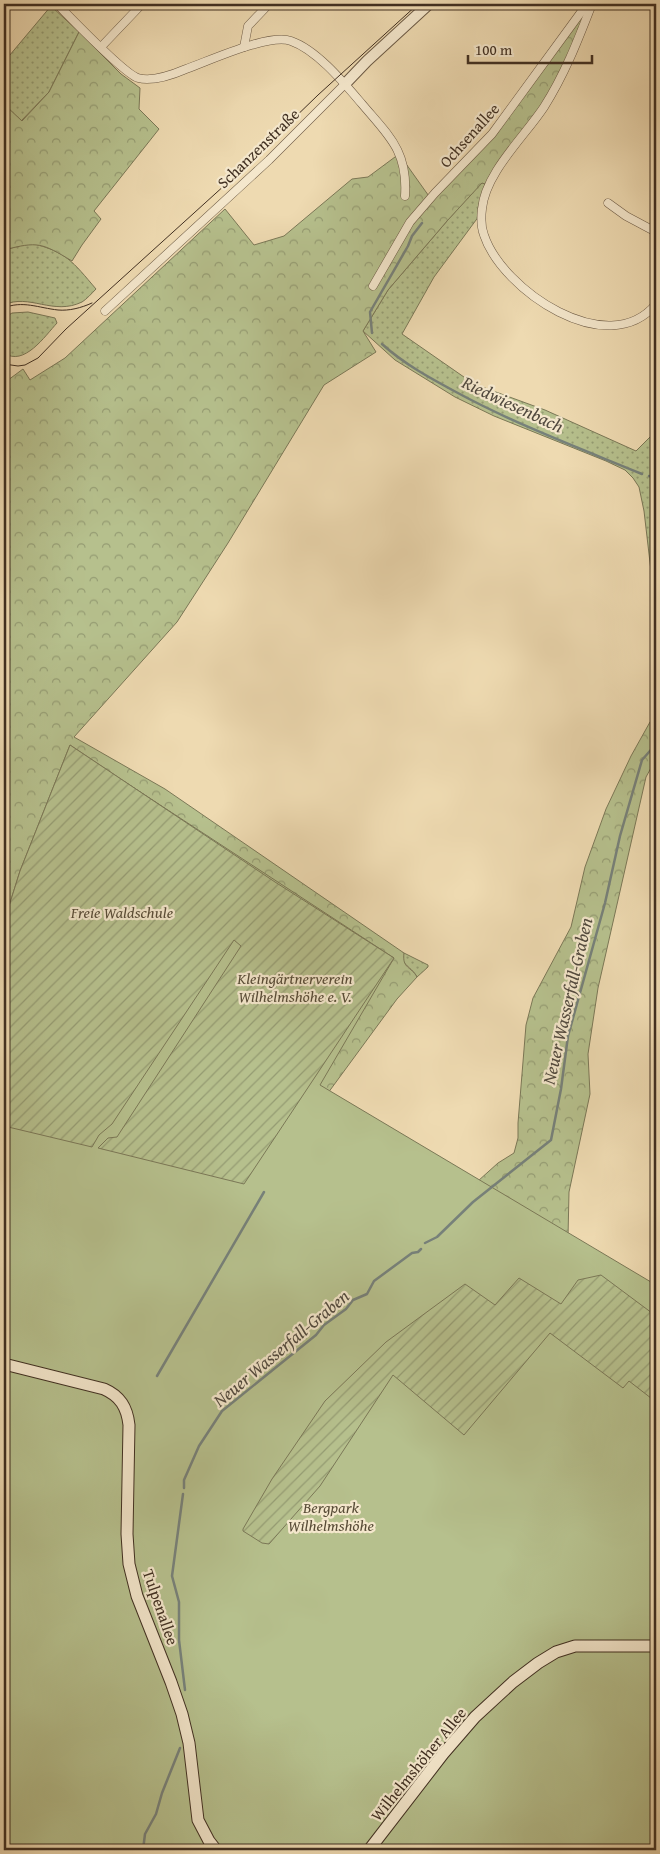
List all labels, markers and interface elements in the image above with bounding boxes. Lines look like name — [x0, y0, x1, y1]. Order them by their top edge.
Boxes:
scale bar — [468, 32, 591, 64]
text: 100 m — [475, 39, 513, 60]
street label: Ochsenallee — [433, 97, 505, 173]
street label: Schanzenstraße — [211, 102, 305, 194]
water label: Riedwiesenbach — [457, 368, 568, 439]
park label: Freie Waldschule — [70, 900, 174, 924]
water label: Neuer Wasserfall-Graben — [534, 915, 599, 1088]
park label: Kleingärtnerverein Wilhelmshöhe e. V. — [236, 966, 353, 1008]
water label: Neuer Wasserfall-Graben — [206, 1283, 355, 1414]
park label: Bergpark Wilhelmshöhe — [288, 1495, 374, 1537]
street label: Tulpenallee — [137, 1566, 185, 1648]
street label: Wilhelmshöher Allee — [364, 1702, 472, 1826]

